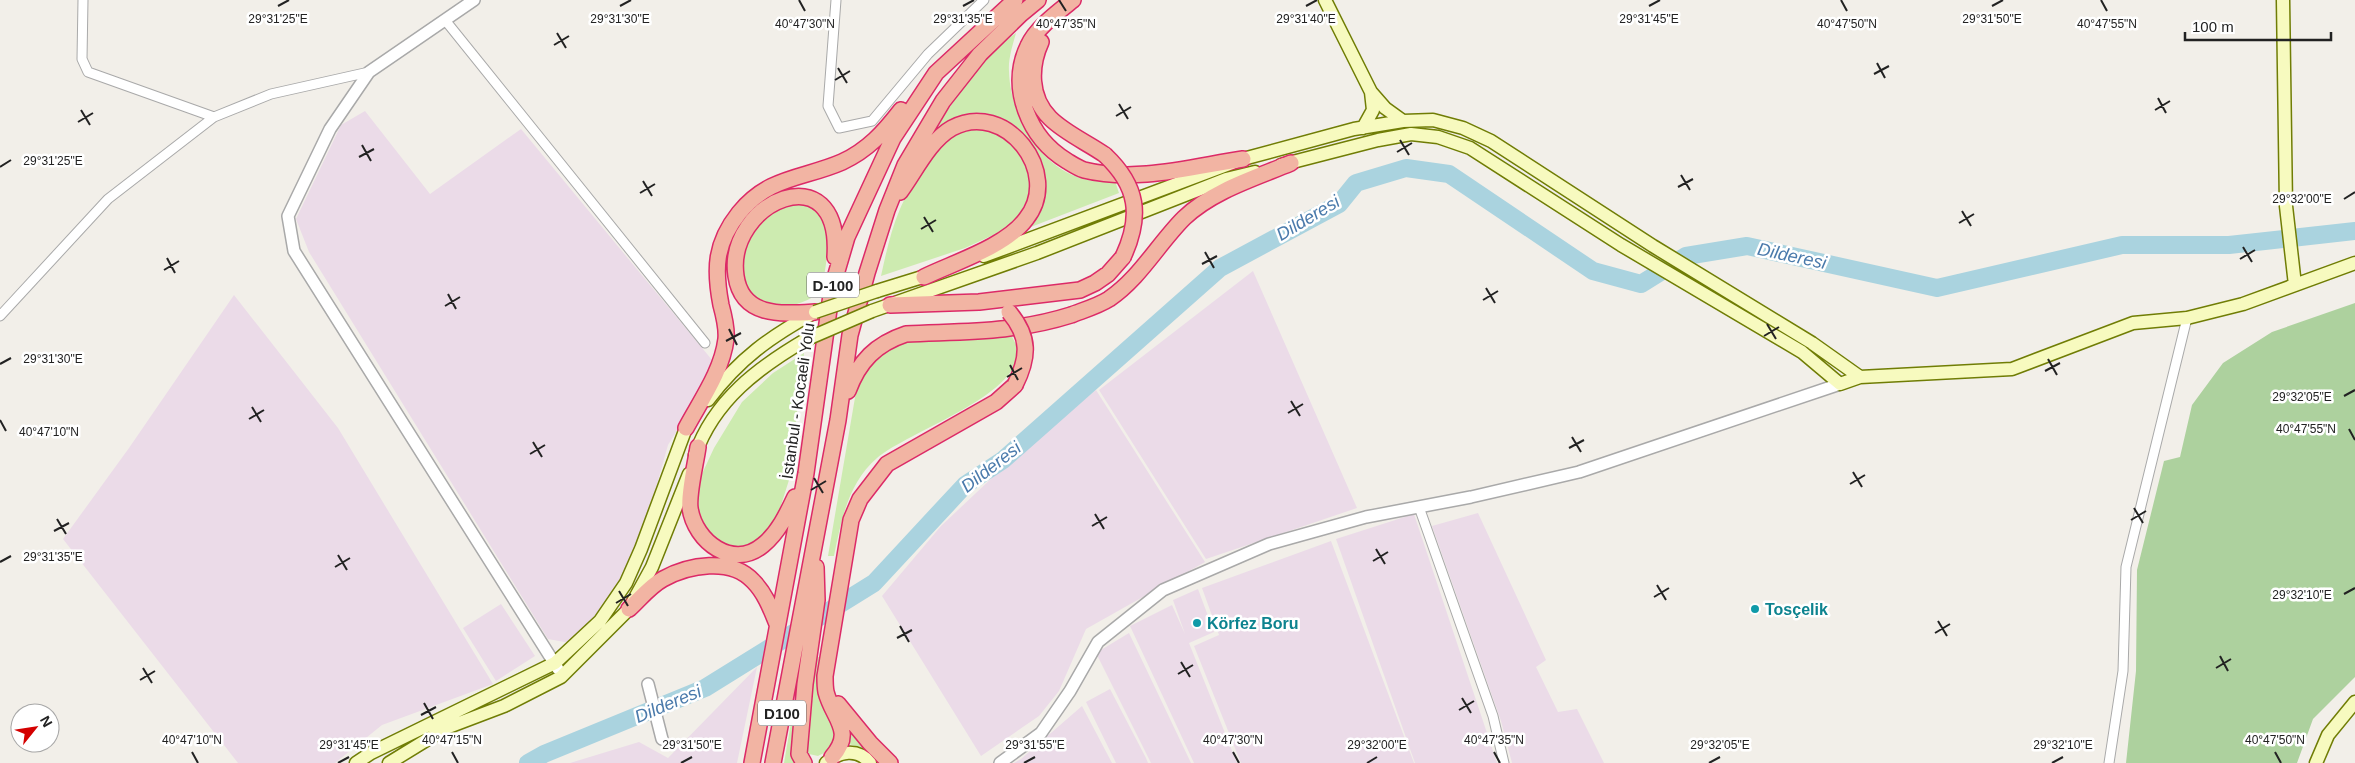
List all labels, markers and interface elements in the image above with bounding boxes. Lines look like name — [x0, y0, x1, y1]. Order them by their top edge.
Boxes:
scale bar — [2185, 10, 2331, 42]
text: 29°31'25"E — [248, 12, 308, 26]
text: 29°31'30"E — [590, 12, 650, 26]
text: 29°31'35"E — [933, 12, 993, 26]
text: 29°31'40"E — [1276, 12, 1336, 26]
text: 29°31'45"E — [1619, 12, 1679, 26]
text: 29°31'50"E — [1962, 12, 2022, 26]
text: 40°47'30"N — [775, 17, 835, 31]
text: 40°47'35"N — [1036, 17, 1096, 31]
text: 40°47'50"N — [1817, 17, 1877, 31]
text: 40°47'55"N — [2077, 17, 2137, 31]
text: 100 m — [2192, 18, 2234, 35]
text: 29°31'25"E — [23, 154, 83, 168]
water label: Dilderesi — [1273, 191, 1344, 245]
text: 29°32'00"E — [2272, 192, 2332, 206]
water label: Dilderesi — [1756, 239, 1829, 273]
road number: D-100 — [807, 272, 859, 298]
street label: İstanbul - Kocaeli Yolu — [778, 322, 817, 480]
text: 29°31'30"E — [23, 352, 83, 366]
text: 29°32'05"E — [2272, 390, 2332, 404]
text: 40°47'55"N — [2276, 422, 2336, 436]
text: 40°47'10"N — [19, 425, 79, 439]
water label: Dilderesi — [957, 437, 1026, 496]
text: 29°31'35"E — [23, 550, 83, 564]
text: 29°32'10"E — [2272, 588, 2332, 602]
place label: Tosçelik — [1765, 601, 1828, 618]
marker: Tosçelik — [1749, 603, 1761, 615]
place label: Körfez Boru — [1207, 615, 1299, 632]
marker: Körfez Boru — [1191, 617, 1203, 629]
water label: Dilderesi — [632, 681, 705, 727]
road number: D100 — [758, 700, 806, 726]
north arrow — [10, 703, 60, 753]
text: N — [37, 713, 56, 730]
text: 40°47'10"N — [162, 733, 222, 747]
text: 40°47'15"N — [422, 733, 482, 747]
text: 40°47'30"N — [1203, 733, 1263, 747]
text: 40°47'35"N — [1464, 733, 1524, 747]
text: 40°47'50"N — [2245, 733, 2305, 747]
text: 29°31'45"E — [319, 738, 379, 752]
text: 29°31'50"E — [662, 738, 722, 752]
text: 29°31'55"E — [1005, 738, 1065, 752]
text: 29°32'00"E — [1347, 738, 1407, 752]
text: 29°32'05"E — [1690, 738, 1750, 752]
text: 29°32'10"E — [2033, 738, 2093, 752]

